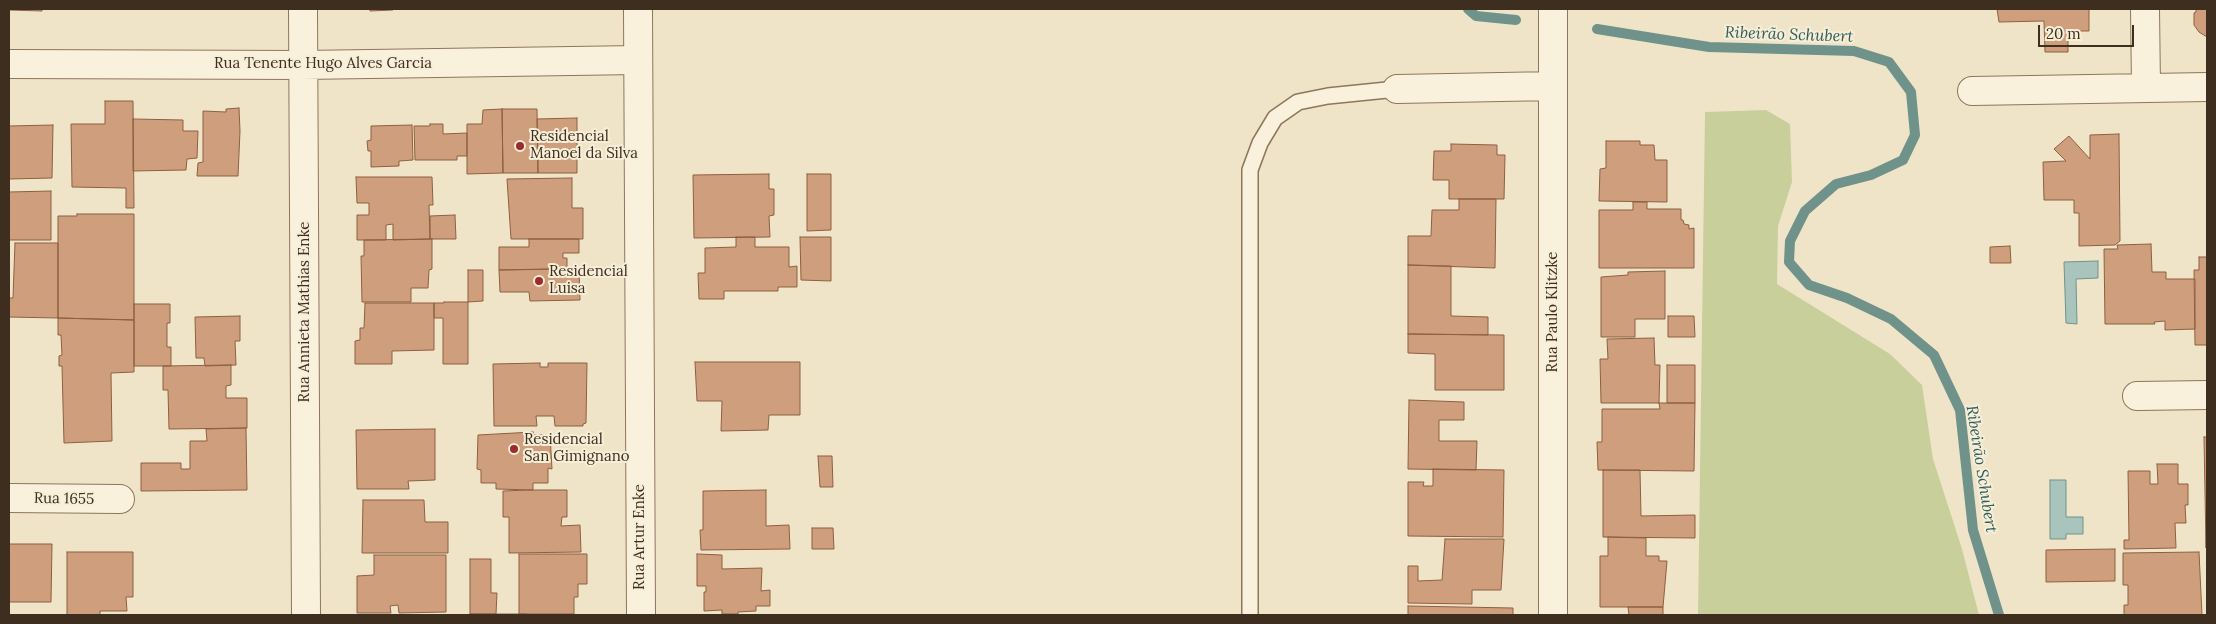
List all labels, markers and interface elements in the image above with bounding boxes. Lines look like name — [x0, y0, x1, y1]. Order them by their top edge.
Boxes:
scale bar — [2041, 15, 2137, 47]
water label: Ribeirão Schubert — [1724, 23, 1854, 47]
text: 20 m — [2046, 24, 2081, 43]
street label: Rua Tenente Hugo Alves Garcia — [214, 55, 432, 73]
place label: Residencial Manoel da Silva — [530, 128, 638, 163]
marker: Residencial Manoel da Silva — [514, 140, 526, 152]
street label: Rua Annieta Mathias Enke — [296, 222, 314, 402]
street label: Rua Paulo Klitzke — [1544, 252, 1562, 372]
place label: Residencial Luisa — [549, 263, 628, 298]
marker: Residencial Luisa — [533, 275, 545, 287]
water label: Ribeirão Schubert — [1961, 404, 2001, 534]
place label: Residencial San Gimignano — [524, 431, 630, 466]
marker: Residencial San Gimignano — [508, 443, 520, 455]
street label: Rua Artur Enke — [631, 484, 649, 590]
street label: Rua 1655 — [34, 489, 94, 509]

